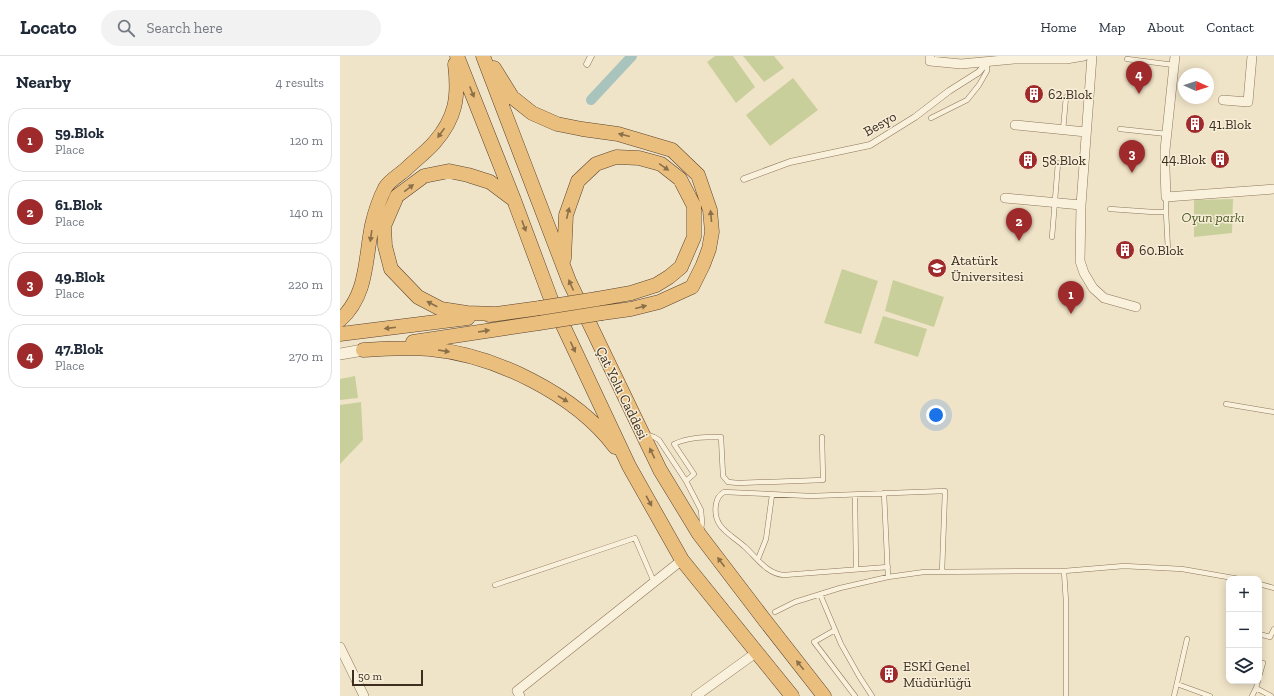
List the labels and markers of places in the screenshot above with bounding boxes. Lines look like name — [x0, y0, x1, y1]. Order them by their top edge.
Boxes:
pin: 4 — [1126, 61, 1152, 94]
building icon: 62.Blok — [1023, 83, 1045, 105]
place label: 62.Blok — [1048, 86, 1093, 103]
building icon: 41.Blok — [1184, 113, 1206, 135]
place label: 41.Blok — [1209, 116, 1252, 133]
pin: 3 — [1119, 140, 1145, 173]
building icon: 44.Blok — [1209, 148, 1231, 170]
building icon: 58.Blok — [1017, 149, 1039, 171]
place label: 44.Blok — [1161, 151, 1207, 168]
place label: 58.Blok — [1042, 152, 1087, 169]
pin: 2 — [1006, 208, 1032, 241]
building icon: 60.Blok — [1114, 239, 1136, 261]
place label: 60.Blok — [1139, 242, 1185, 259]
place label: Atatürk Üniversitesi — [951, 252, 1024, 285]
school or university icon: Atatürk Üniversitesi — [926, 257, 948, 279]
pin: 1 — [1058, 281, 1084, 314]
place label: ESKİ Genel Müdürlüğü — [903, 658, 972, 691]
building icon: ESKİ Genel Müdürlüğü — [878, 663, 900, 685]

